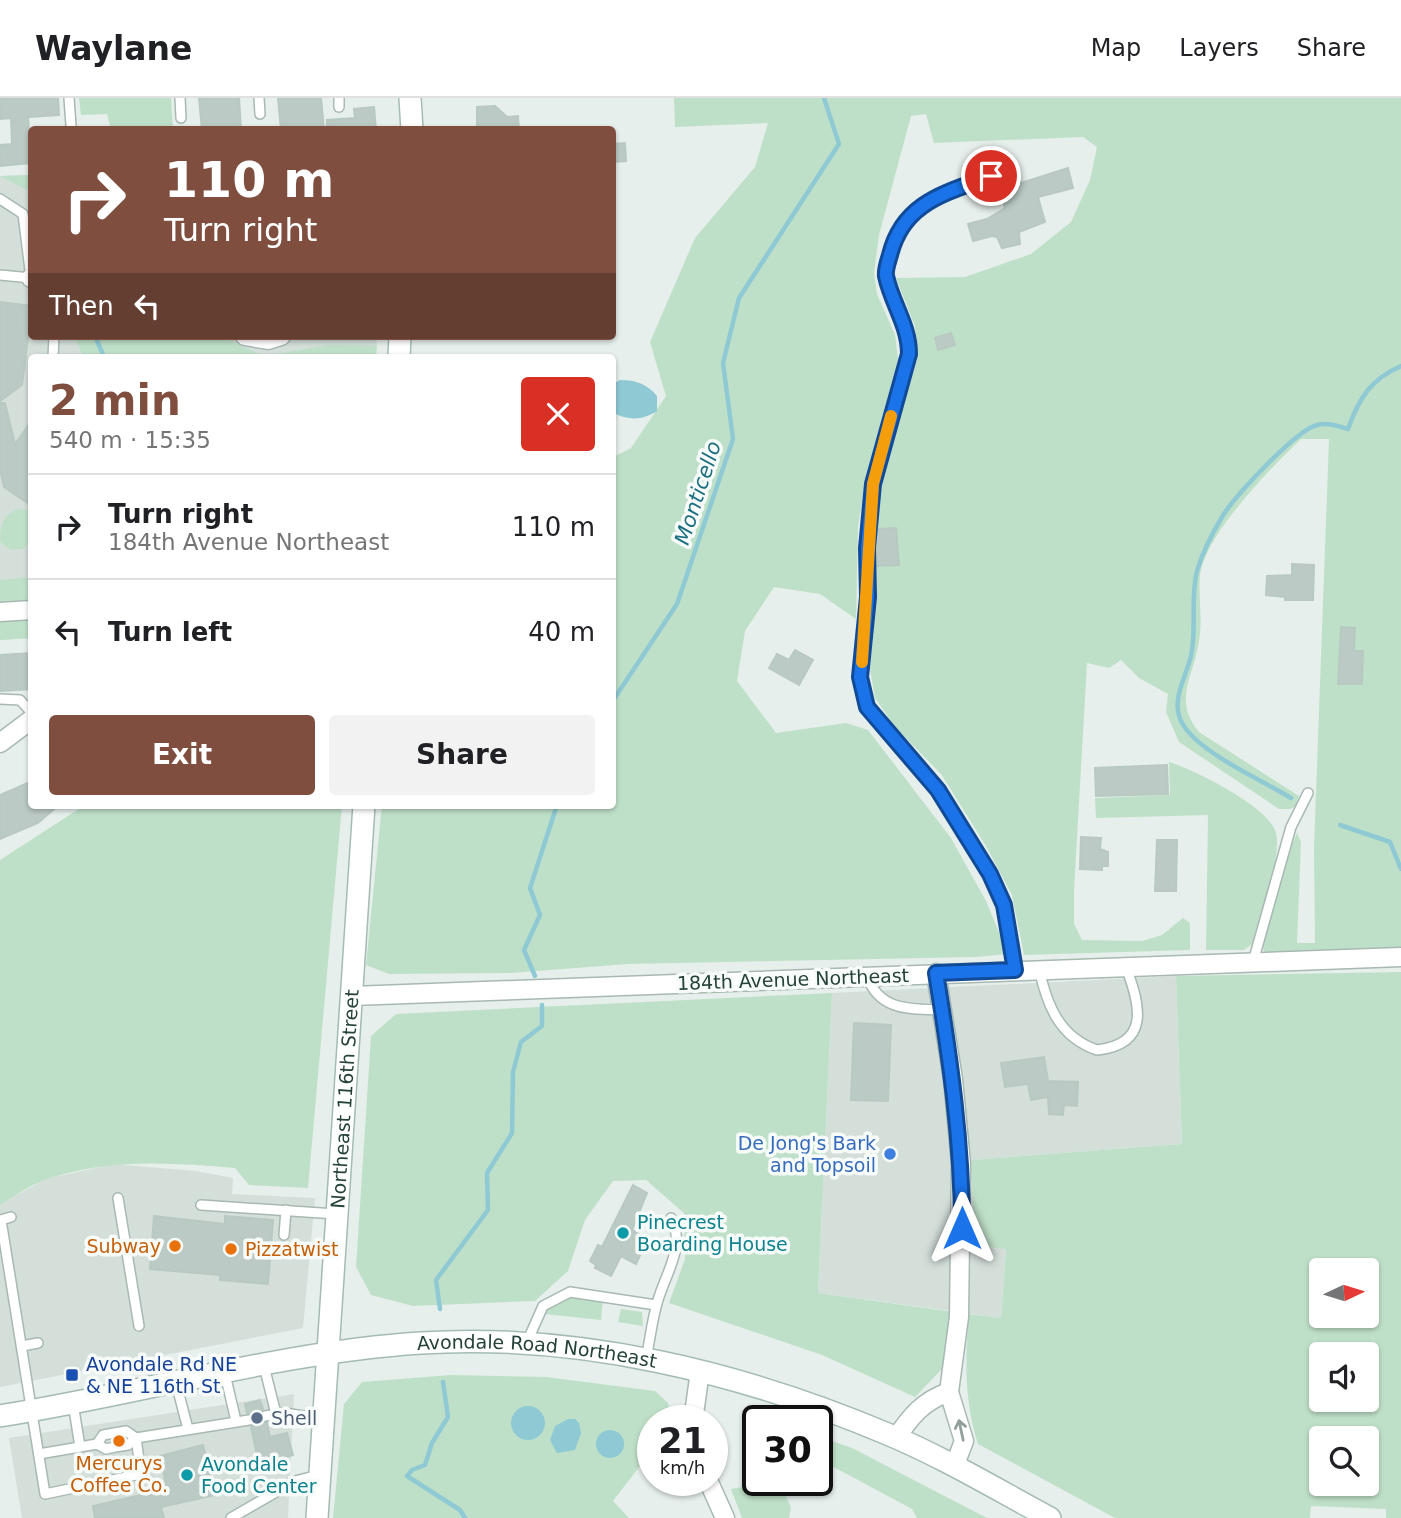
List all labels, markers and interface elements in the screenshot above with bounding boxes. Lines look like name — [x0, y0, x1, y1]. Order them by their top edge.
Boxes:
text: Waylane — [35, 29, 192, 68]
text: Map — [1091, 34, 1141, 62]
text: Layers — [1179, 34, 1259, 62]
text: Share — [1297, 34, 1366, 62]
pin — [961, 146, 1021, 206]
text: 110 m — [164, 152, 334, 209]
icon: right — [49, 154, 140, 245]
icon: arrive — [972, 157, 1010, 195]
text: Turn right — [164, 211, 317, 249]
icon: left — [128, 287, 166, 325]
text: Then — [49, 291, 114, 321]
text: 2 min — [49, 376, 181, 425]
button: close — [521, 377, 595, 451]
text: 540 m · 15:35 — [49, 427, 211, 453]
water label: Monticello — [670, 438, 726, 548]
text: Turn right — [108, 499, 253, 529]
icon: right — [49, 508, 87, 546]
text: 110 m — [512, 512, 595, 542]
text: 184th Avenue Northeast — [108, 529, 389, 555]
icon: left — [49, 613, 87, 651]
text: Turn left — [108, 617, 232, 647]
text: 40 m — [528, 617, 595, 647]
button: Exit — [49, 715, 315, 795]
button: Share — [329, 715, 595, 795]
street label: 184th Avenue Northeast — [677, 964, 909, 994]
street label: Northeast 116th Street — [326, 989, 363, 1209]
place label: De Jong's Bark and Topsoil — [738, 1132, 876, 1176]
marker: De Jong's Bark and Topsoil — [882, 1146, 898, 1162]
position arrow — [925, 1191, 999, 1265]
place label: Pinecrest Boarding House — [637, 1211, 788, 1255]
marker: Pinecrest Boarding House — [615, 1225, 631, 1241]
place label: Subway — [86, 1235, 161, 1257]
marker: Subway — [167, 1238, 183, 1254]
place label: Pizzatwist — [245, 1238, 339, 1260]
marker: Pizzatwist — [223, 1241, 239, 1257]
north arrow — [1309, 1258, 1379, 1328]
map controls — [1309, 1258, 1379, 1496]
street label: Avondale Road Northeast — [416, 1330, 659, 1372]
button: sound — [1309, 1342, 1379, 1412]
place label: Avondale Rd NE & NE 116th St — [86, 1353, 237, 1397]
marker: Avondale Rd NE & NE 116th St — [64, 1367, 80, 1383]
speed limit sign: 30 — [742, 1405, 833, 1496]
place label: Shell — [271, 1407, 317, 1429]
marker: Shell — [249, 1410, 265, 1426]
one-way arrow — [954, 1419, 968, 1442]
text: 21 — [658, 1421, 707, 1461]
button: search — [1309, 1426, 1379, 1496]
marker: Mercurys Coffee Co. — [111, 1433, 127, 1449]
place label: Mercurys Coffee Co. — [70, 1452, 168, 1496]
place label: Avondale Food Center — [201, 1453, 317, 1497]
text: km/h — [660, 1457, 705, 1478]
marker: Avondale Food Center — [179, 1467, 195, 1483]

